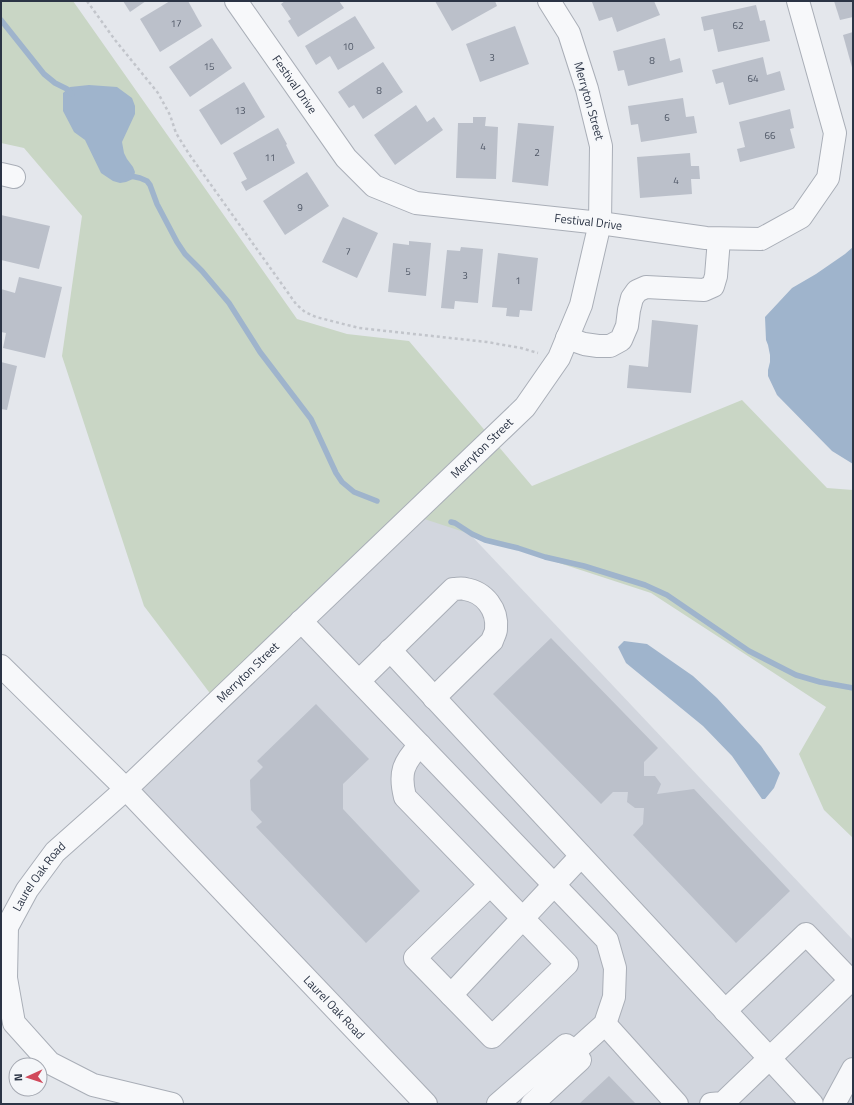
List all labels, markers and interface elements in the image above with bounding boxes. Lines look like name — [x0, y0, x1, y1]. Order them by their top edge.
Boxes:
house number: 17 — [170, 16, 182, 31]
house number: 62 — [732, 18, 744, 33]
house number: 10 — [342, 39, 354, 54]
house number: 3 — [489, 50, 495, 65]
street label: Festival Drive — [268, 51, 322, 118]
house number: 8 — [649, 53, 655, 68]
house number: 15 — [203, 59, 215, 74]
street label: Merryton Street — [569, 59, 610, 143]
house number: 64 — [747, 71, 759, 86]
house number: 8 — [376, 83, 382, 98]
house number: 13 — [234, 103, 246, 118]
house number: 6 — [664, 110, 670, 125]
house number: 66 — [764, 128, 776, 143]
house number: 4 — [480, 139, 486, 154]
house number: 2 — [534, 145, 540, 160]
house number: 11 — [264, 150, 276, 165]
house number: 4 — [673, 173, 679, 188]
house number: 9 — [297, 200, 303, 215]
street label: Festival Drive — [554, 208, 624, 235]
house number: 7 — [345, 244, 351, 259]
house number: 5 — [405, 264, 411, 279]
house number: 3 — [462, 268, 468, 283]
house number: 1 — [515, 273, 521, 288]
street label: Merryton Street — [446, 413, 518, 483]
street label: Merryton Street — [212, 637, 284, 707]
street label: Laurel Oak Road — [7, 837, 70, 915]
street label: Laurel Oak Road — [299, 971, 370, 1043]
north arrow — [8, 1057, 48, 1097]
text: N — [10, 1073, 26, 1082]

